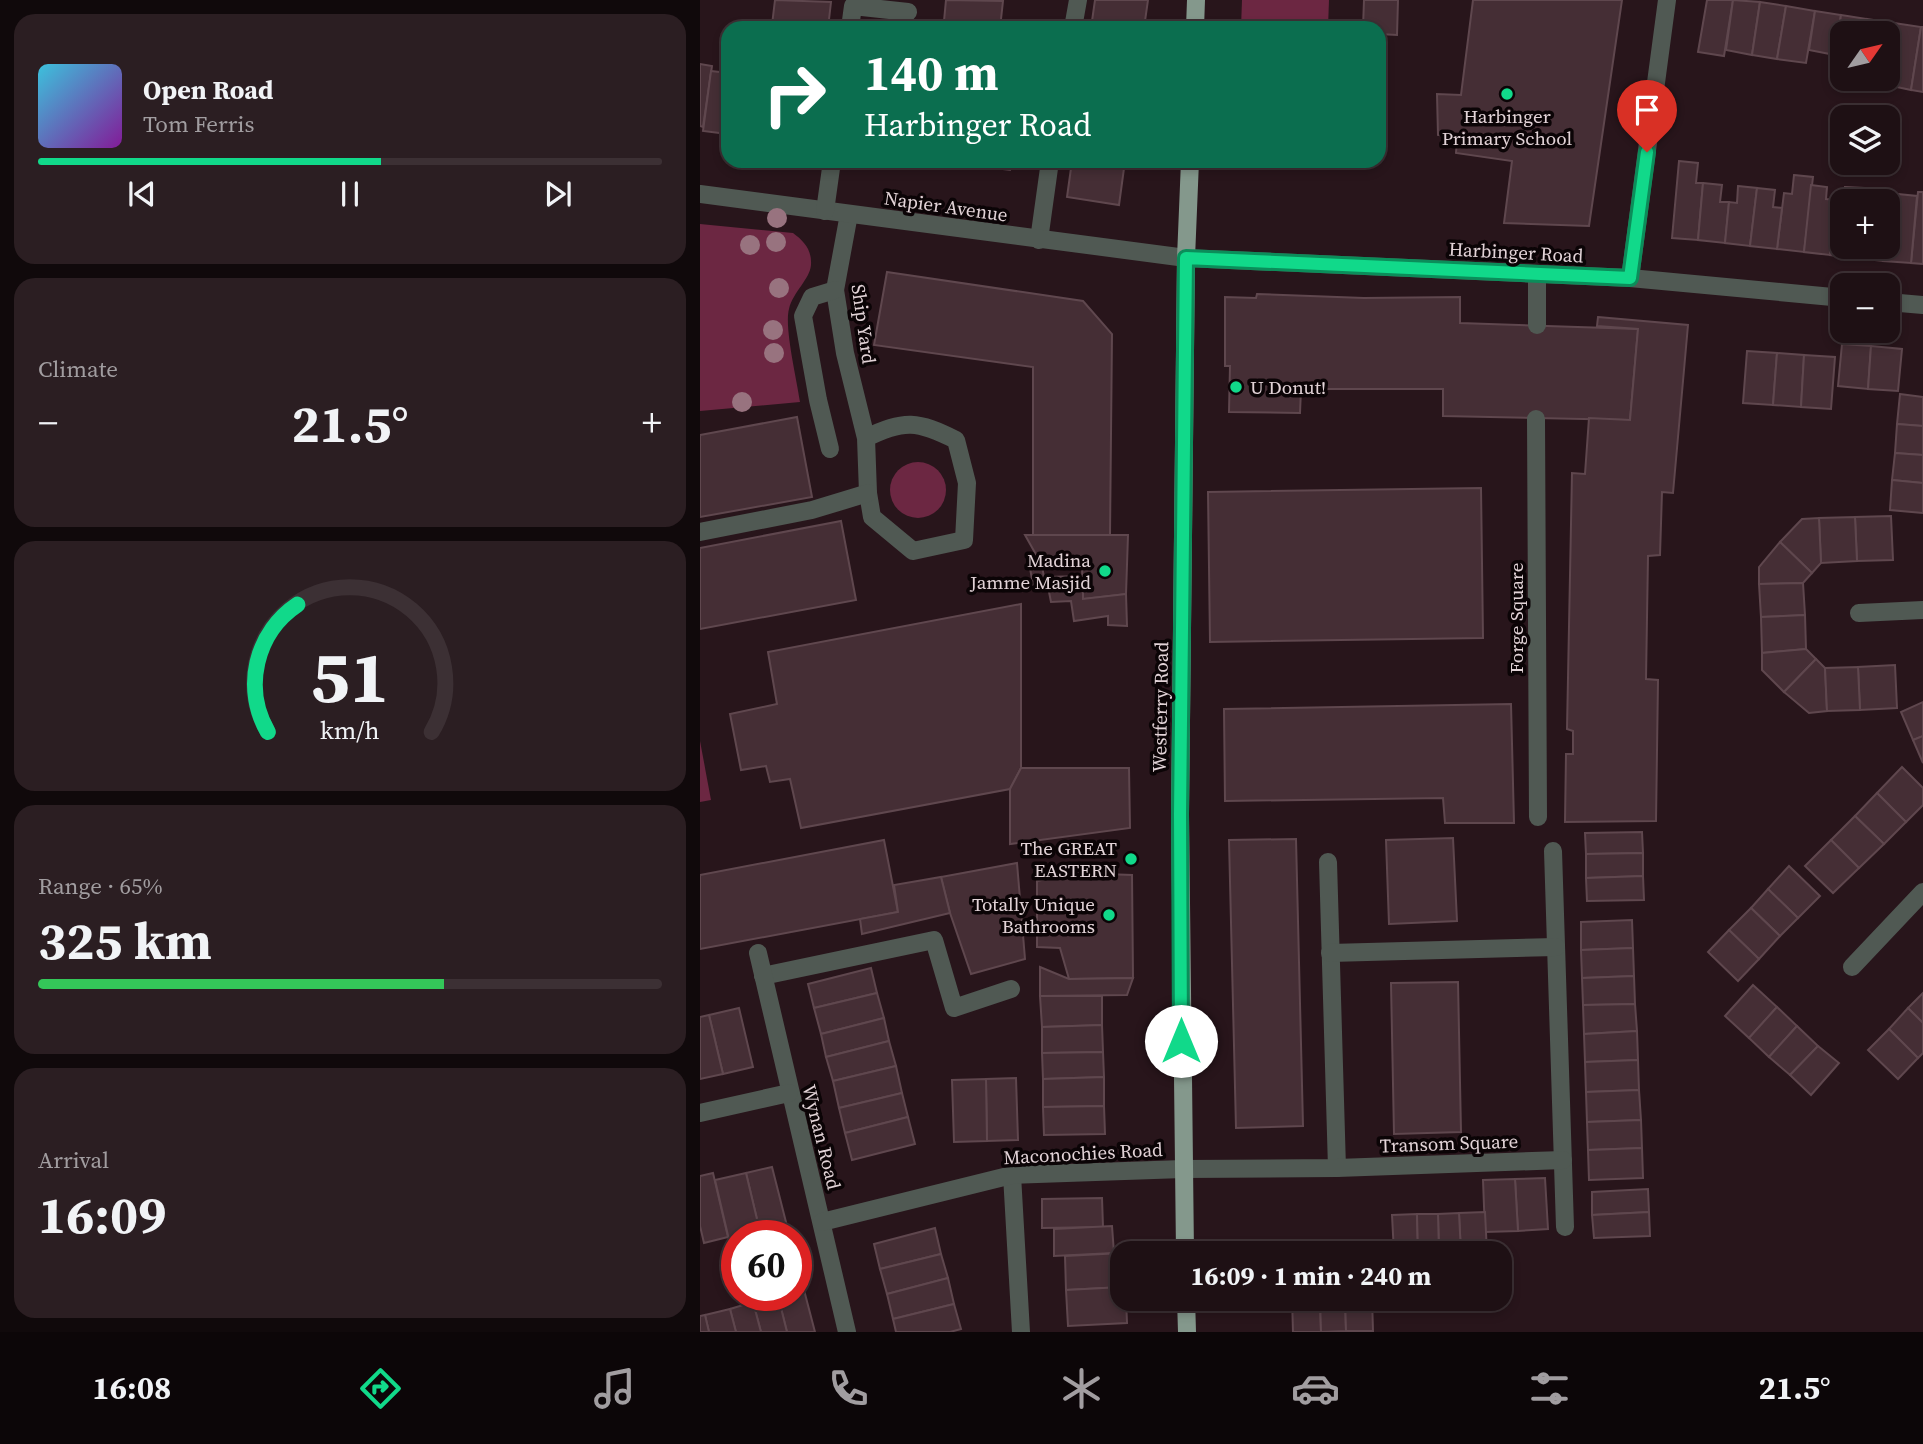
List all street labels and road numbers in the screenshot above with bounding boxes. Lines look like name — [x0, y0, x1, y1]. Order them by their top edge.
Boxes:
street label: Napier Avenue — [883, 184, 1009, 228]
street label: Harbinger Road — [1448, 235, 1584, 269]
street label: Ship Yard — [846, 283, 882, 366]
street label: Forge Square — [1503, 563, 1529, 673]
street label: Westferry Road — [1146, 641, 1174, 773]
street label: Wynan Road — [796, 1082, 848, 1192]
street label: Transom Square — [1379, 1128, 1519, 1158]
street label: Maconochies Road — [1003, 1136, 1164, 1170]

